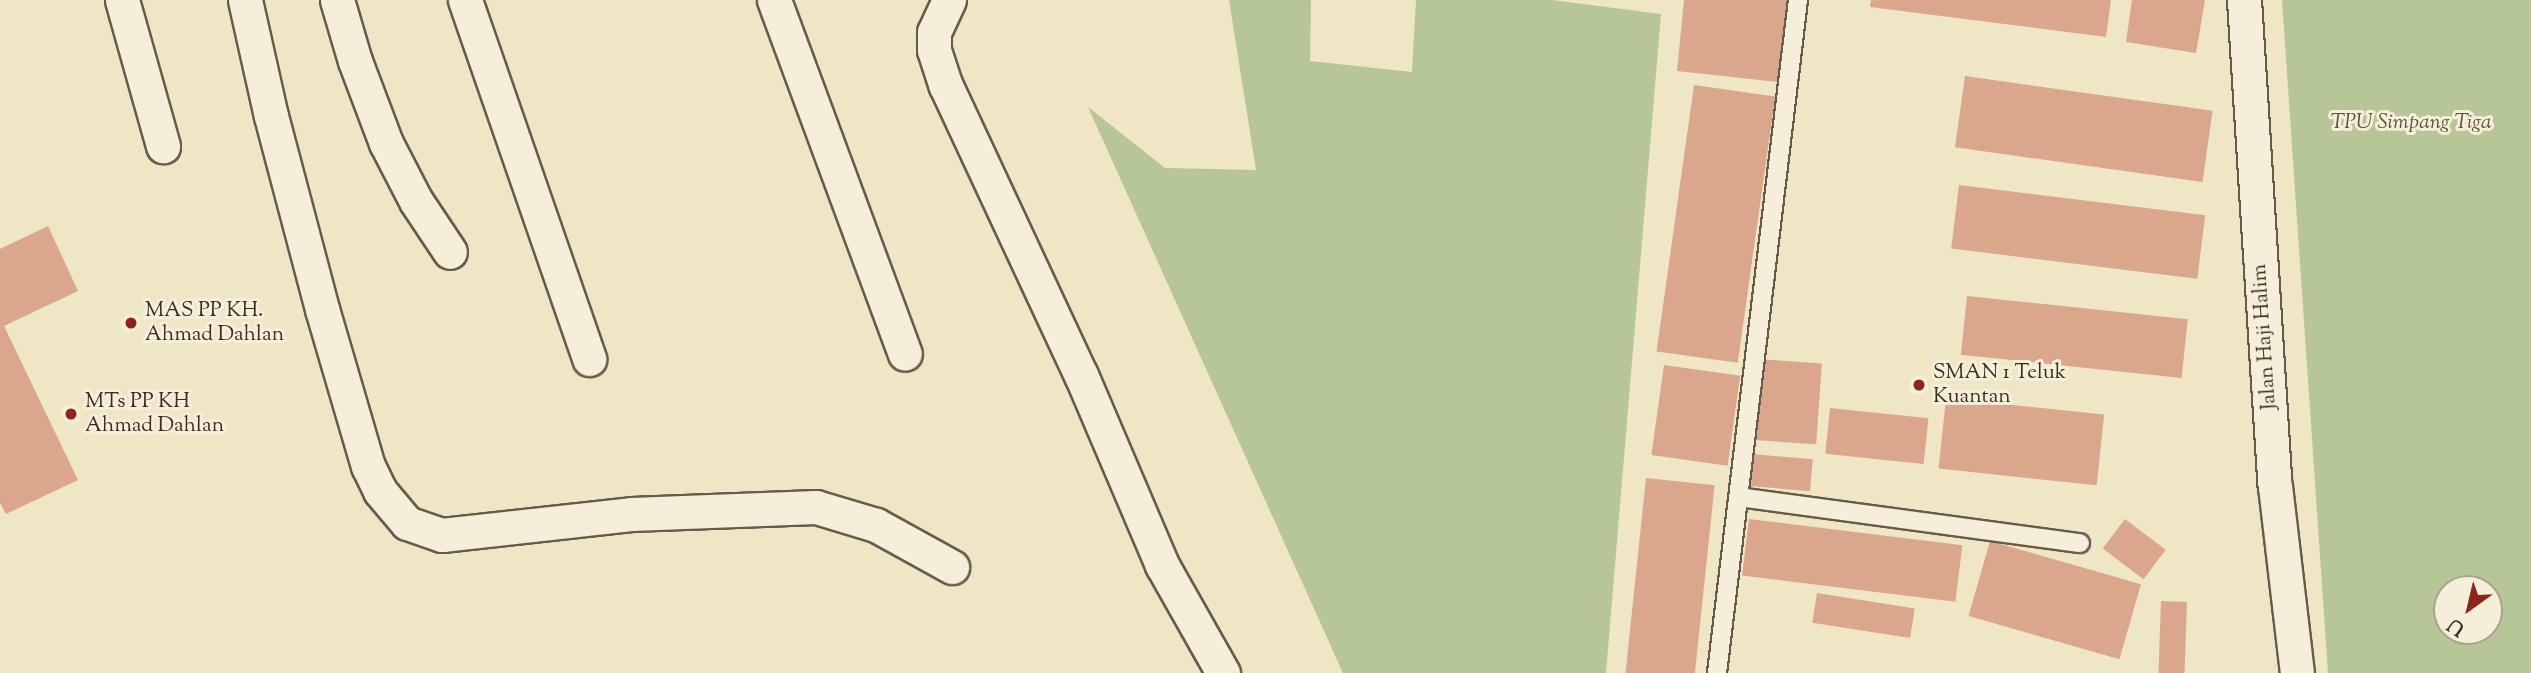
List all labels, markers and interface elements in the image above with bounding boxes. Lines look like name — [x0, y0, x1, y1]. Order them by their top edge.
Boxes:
park label: TPU Simpang Tiga — [2330, 110, 2492, 136]
street label: Jalan Haji Halim — [2247, 263, 2283, 411]
place label: MAS PP KH. Ahmad Dahlan — [145, 298, 284, 348]
marker: MAS PP KH. Ahmad Dahlan — [123, 315, 139, 331]
place label: SMAN 1 Teluk Kuantan — [1933, 360, 2066, 410]
marker: SMAN 1 Teluk Kuantan — [1911, 377, 1927, 393]
place label: MTs PP KH Ahmad Dahlan — [85, 389, 224, 439]
marker: MTs PP KH Ahmad Dahlan — [63, 406, 79, 422]
north arrow — [2433, 575, 2503, 645]
text: U — [2443, 611, 2471, 642]

